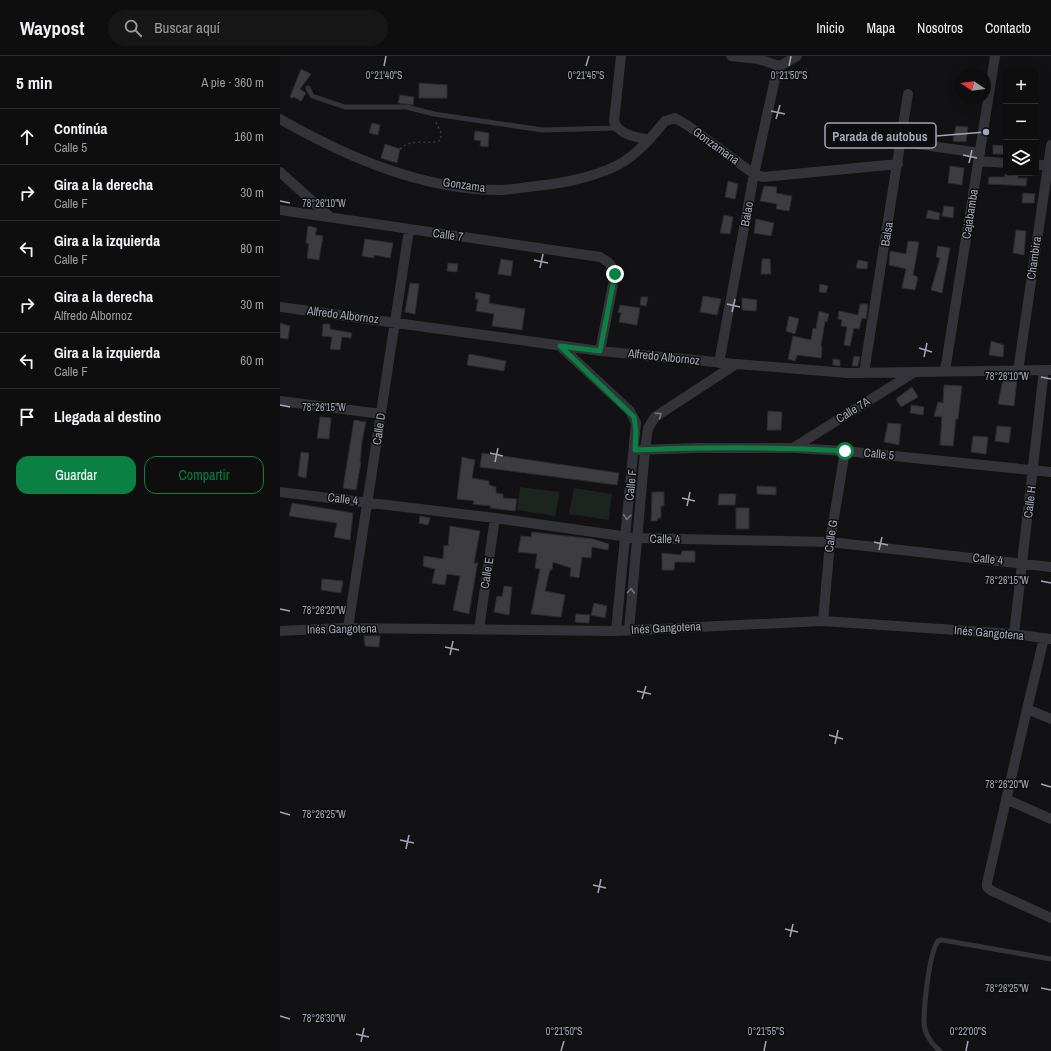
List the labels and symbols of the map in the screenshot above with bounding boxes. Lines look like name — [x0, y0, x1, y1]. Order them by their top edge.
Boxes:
north arrow — [955, 68, 991, 104]
text: 0°21'40"S — [366, 69, 403, 82]
text: 0°21'45"S — [568, 69, 605, 82]
text: 0°21'50"S — [771, 69, 808, 82]
callout: Parada de autobus — [825, 123, 936, 148]
street label: Gonzamana — [690, 124, 743, 169]
text: Parada de autobus — [832, 128, 928, 145]
street label: Gonzama — [442, 174, 487, 196]
street label: Cajabamba — [958, 187, 982, 240]
text: 78°26'10"W — [302, 197, 346, 210]
street label: Balao — [737, 200, 757, 228]
street label: Balsa — [877, 220, 897, 247]
street label: Calle 7 — [432, 225, 465, 245]
street label: Chambira — [1023, 235, 1045, 281]
route end — [606, 265, 624, 283]
street label: Alfredo Albornoz — [305, 303, 380, 327]
street label: Alfredo Albornoz — [626, 345, 701, 369]
text: 78°26'10"W — [985, 370, 1029, 383]
street label: Calle 7A — [833, 393, 873, 427]
text: 78°26'15"W — [302, 401, 346, 414]
street label: Calle D — [369, 412, 389, 446]
one-way arrow — [654, 413, 661, 420]
route start — [836, 442, 854, 460]
street label: Calle 5 — [863, 444, 896, 464]
street label: Calle F — [621, 469, 641, 501]
street label: Calle H — [1020, 485, 1040, 519]
street label: Calle 4 — [327, 489, 360, 509]
one-way arrow — [623, 514, 632, 520]
street label: Calle G — [821, 519, 841, 553]
street label: Calle 4 — [650, 531, 681, 547]
street label: Calle 4 — [972, 549, 1005, 569]
street label: Calle E — [477, 556, 497, 590]
text: 78°26'15"W — [985, 574, 1029, 587]
one-way arrow — [627, 588, 636, 594]
text: 78°26'20"W — [302, 604, 346, 617]
street label: Inés Gangotena — [631, 618, 702, 638]
street label: Inés Gangotena — [307, 620, 378, 638]
street label: Inés Gangotena — [953, 622, 1025, 644]
text: 78°26'20"W — [985, 778, 1029, 791]
text: 78°26'25"W — [302, 808, 346, 821]
text: 78°26'25"W — [985, 982, 1029, 995]
text: 78°26'30"W — [302, 1012, 346, 1025]
text: 0°21'50"S — [546, 1025, 583, 1038]
text: 0°21'55"S — [748, 1025, 785, 1038]
text: 0°22'00"S — [950, 1025, 987, 1038]

